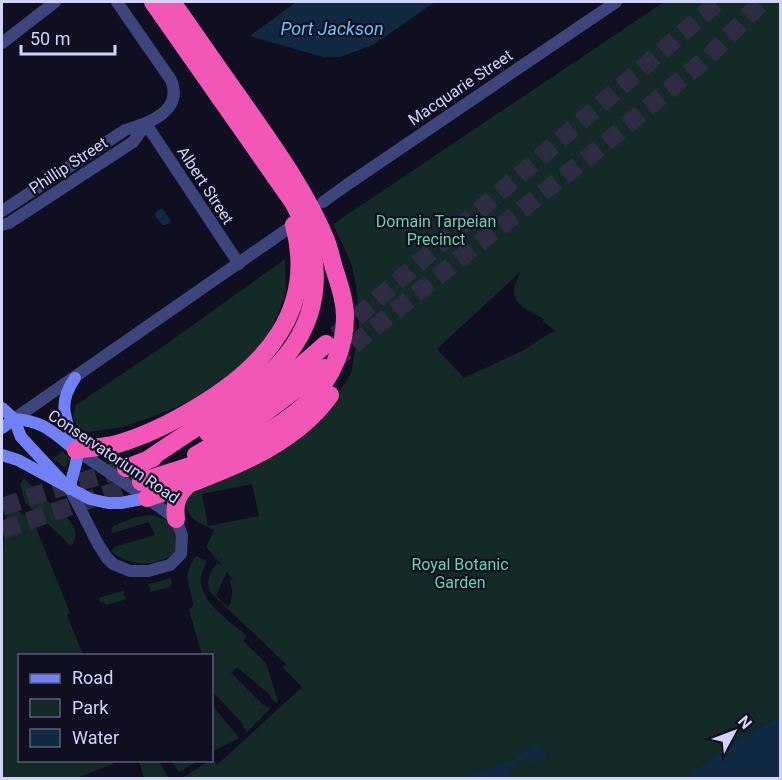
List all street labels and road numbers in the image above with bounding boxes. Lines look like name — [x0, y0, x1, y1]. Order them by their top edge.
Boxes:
street label: Macquarie Street — [405, 46, 516, 129]
street label: Phillip Street — [26, 133, 111, 198]
street label: Albert Street — [173, 143, 238, 228]
street label: Conservatorium Road — [45, 405, 183, 507]

